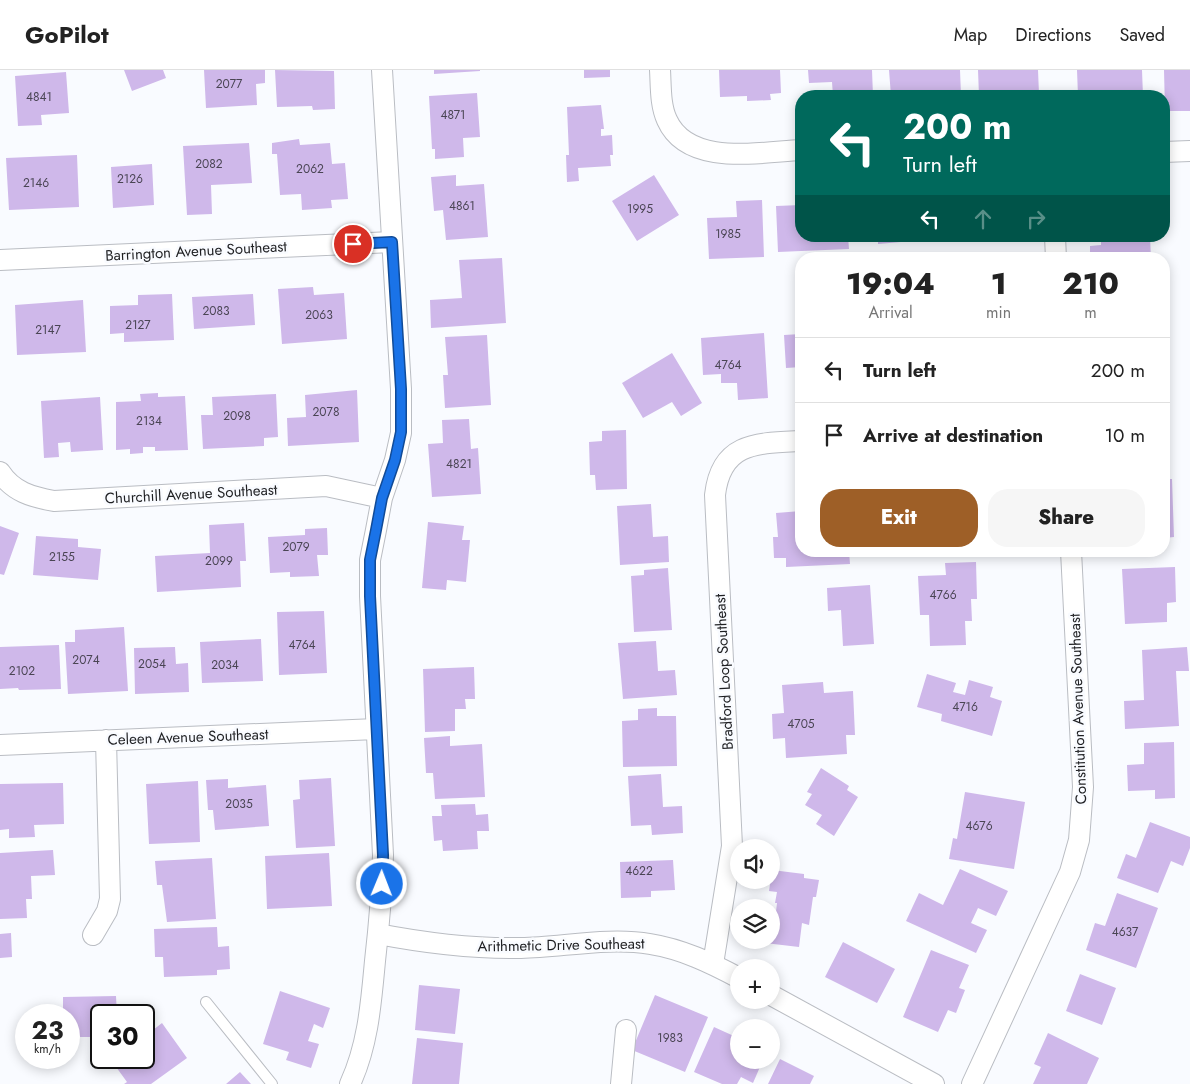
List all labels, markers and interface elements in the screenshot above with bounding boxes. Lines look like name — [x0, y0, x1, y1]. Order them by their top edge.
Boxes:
text: GoPilot — [25, 17, 109, 52]
text: Map — [954, 22, 987, 48]
text: Directions — [1015, 22, 1091, 48]
text: Saved — [1119, 22, 1165, 48]
house number: 2077 — [216, 75, 243, 93]
house number: 4841 — [26, 88, 52, 106]
text: 200 m — [903, 102, 1012, 152]
house number: 4871 — [440, 106, 466, 124]
icon: left — [820, 110, 885, 175]
text: Turn left — [903, 148, 977, 180]
house number: 2082 — [195, 155, 223, 173]
house number: 2062 — [296, 160, 324, 178]
house number: 2126 — [117, 170, 143, 188]
house number: 2146 — [23, 174, 49, 192]
house number: 4861 — [449, 197, 475, 215]
house number: 1995 — [627, 200, 653, 218]
icon: left — [916, 205, 944, 233]
icon: ahead — [969, 205, 997, 233]
icon: right — [1022, 205, 1050, 233]
pin — [332, 223, 374, 265]
house number: 1985 — [715, 225, 741, 243]
icon: arrive — [339, 230, 367, 258]
street label: Barrington Avenue Southeast — [105, 235, 288, 267]
text: 19:04 — [846, 262, 935, 305]
text: 1 — [991, 262, 1007, 305]
text: 210 — [1062, 262, 1119, 305]
text: Arrival — [868, 301, 913, 324]
text: min — [986, 301, 1011, 324]
text: m — [1084, 301, 1097, 324]
house number: 2083 — [202, 302, 230, 320]
house number: 2063 — [305, 306, 333, 324]
house number: 2127 — [125, 316, 151, 334]
house number: 2147 — [35, 321, 61, 339]
house number: 4764 — [714, 356, 742, 374]
icon: left — [820, 356, 848, 384]
text: Turn left — [863, 357, 936, 384]
text: 200 m — [1091, 357, 1145, 384]
house number: 2078 — [313, 403, 339, 421]
house number: 2098 — [223, 407, 251, 425]
house number: 2134 — [136, 412, 162, 430]
icon: arrive — [820, 421, 848, 449]
text: Arrive at destination — [863, 422, 1043, 449]
text: 10 m — [1105, 422, 1145, 449]
house number: 4821 — [446, 455, 472, 473]
street label: Churchill Avenue Southeast — [104, 478, 278, 510]
button: Exit — [820, 489, 978, 547]
button: Share — [988, 489, 1145, 547]
house number: 2079 — [282, 538, 310, 556]
house number: 2155 — [49, 548, 75, 566]
house number: 2099 — [205, 552, 233, 570]
house number: 4766 — [929, 586, 957, 604]
street label: Bradford Loop Southeast — [709, 593, 739, 751]
street label: Constitution Avenue Southeast — [1064, 613, 1092, 805]
house number: 4764 — [288, 636, 316, 654]
house number: 2074 — [72, 651, 100, 669]
house number: 2054 — [138, 655, 166, 673]
house number: 2034 — [211, 656, 239, 674]
house number: 2102 — [9, 662, 35, 680]
house number: 4716 — [952, 698, 978, 716]
house number: 4705 — [787, 715, 815, 733]
street label: Celeen Avenue Southeast — [107, 723, 269, 751]
house number: 2035 — [225, 795, 253, 813]
house number: 4676 — [965, 817, 993, 835]
map controls — [730, 839, 780, 1069]
button: sound — [730, 839, 780, 889]
position arrow — [355, 857, 407, 909]
house number: 4622 — [625, 862, 653, 880]
button: layers — [730, 899, 780, 949]
house number: 4637 — [1112, 923, 1139, 941]
street label: Arithmetic Drive Southeast — [477, 933, 645, 957]
button: + — [730, 959, 780, 1009]
speed limit sign: 30 — [90, 1004, 155, 1069]
text: 23 — [32, 1012, 63, 1048]
button: − — [730, 1019, 780, 1069]
house number: 1983 — [657, 1029, 683, 1047]
text: km/h — [34, 1040, 61, 1058]

